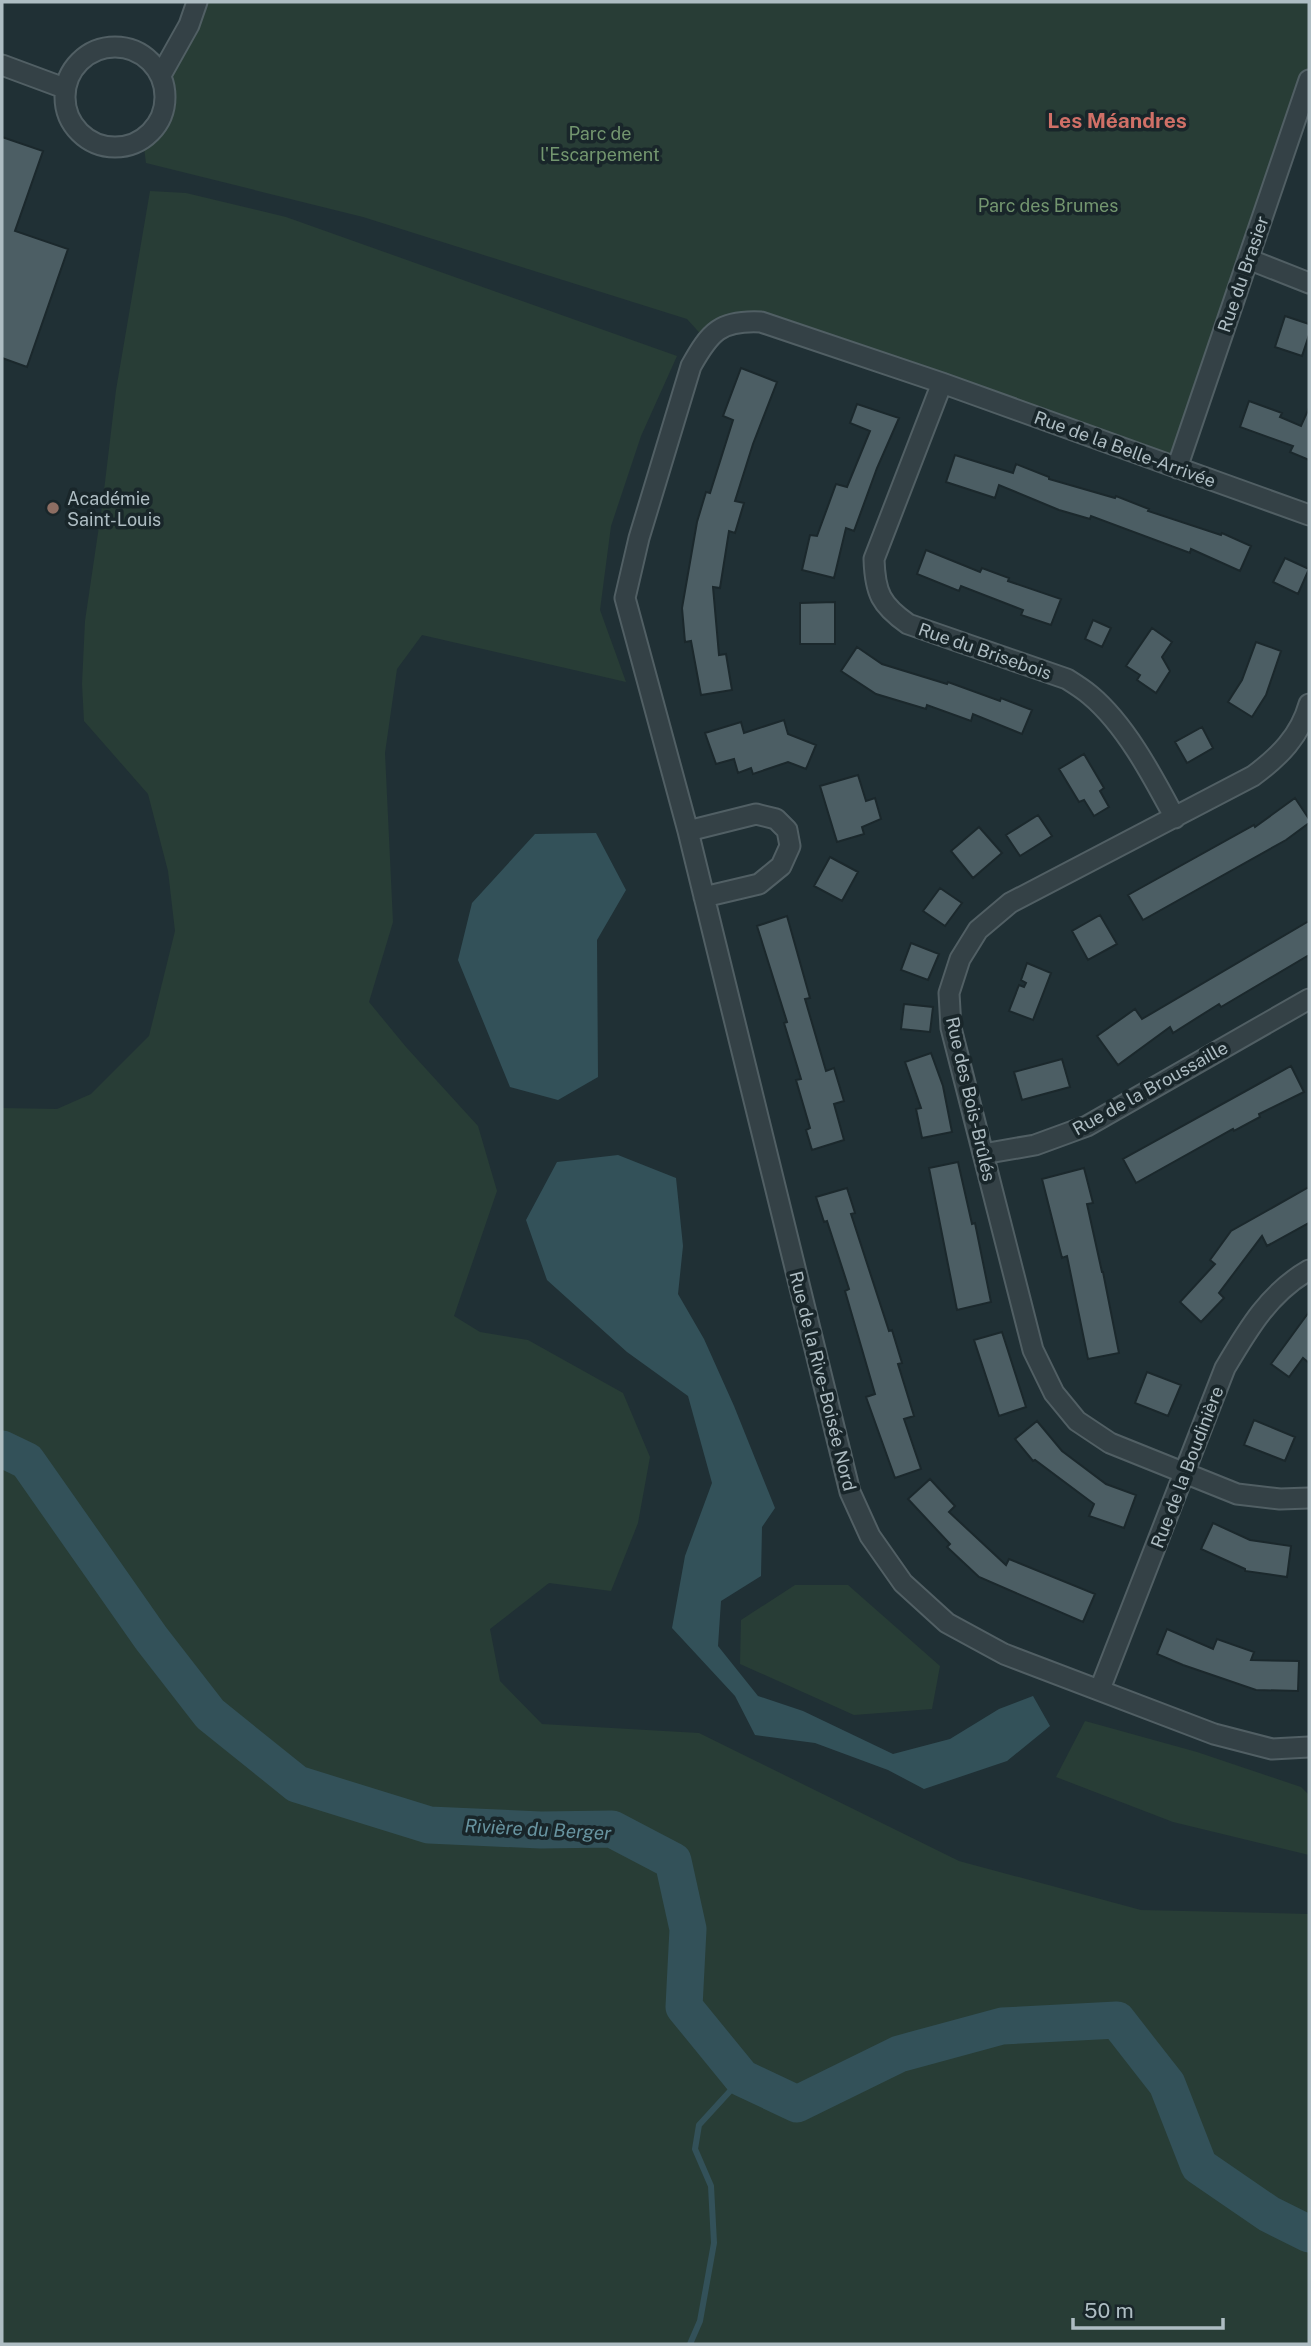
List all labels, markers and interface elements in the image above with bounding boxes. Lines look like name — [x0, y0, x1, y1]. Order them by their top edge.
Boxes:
district label: Les Méandres — [1047, 108, 1187, 133]
park label: Parc de l'Escarpement — [540, 123, 660, 165]
park label: Parc des Brumes — [978, 195, 1118, 216]
street label: Rue du Brasier — [1213, 213, 1273, 335]
street label: Rue de la Belle-Arrivée — [1031, 406, 1219, 492]
place label: Académie Saint-Louis — [67, 488, 161, 530]
marker: Académie Saint-Louis — [45, 500, 61, 516]
street label: Rue du Brisebois — [916, 618, 1054, 684]
street label: Rue des Bois-Brûlés — [942, 1015, 1000, 1183]
street label: Rue de la Broussaille — [1069, 1037, 1231, 1139]
street label: Rue de la Rive-Boisée Nord — [785, 1269, 861, 1493]
street label: Rue de la Boudinière — [1146, 1383, 1228, 1551]
water label: Rivière du Berger — [464, 1814, 613, 1844]
scale bar — [1073, 2286, 1224, 2330]
text: 50 m — [1084, 2298, 1134, 2323]

